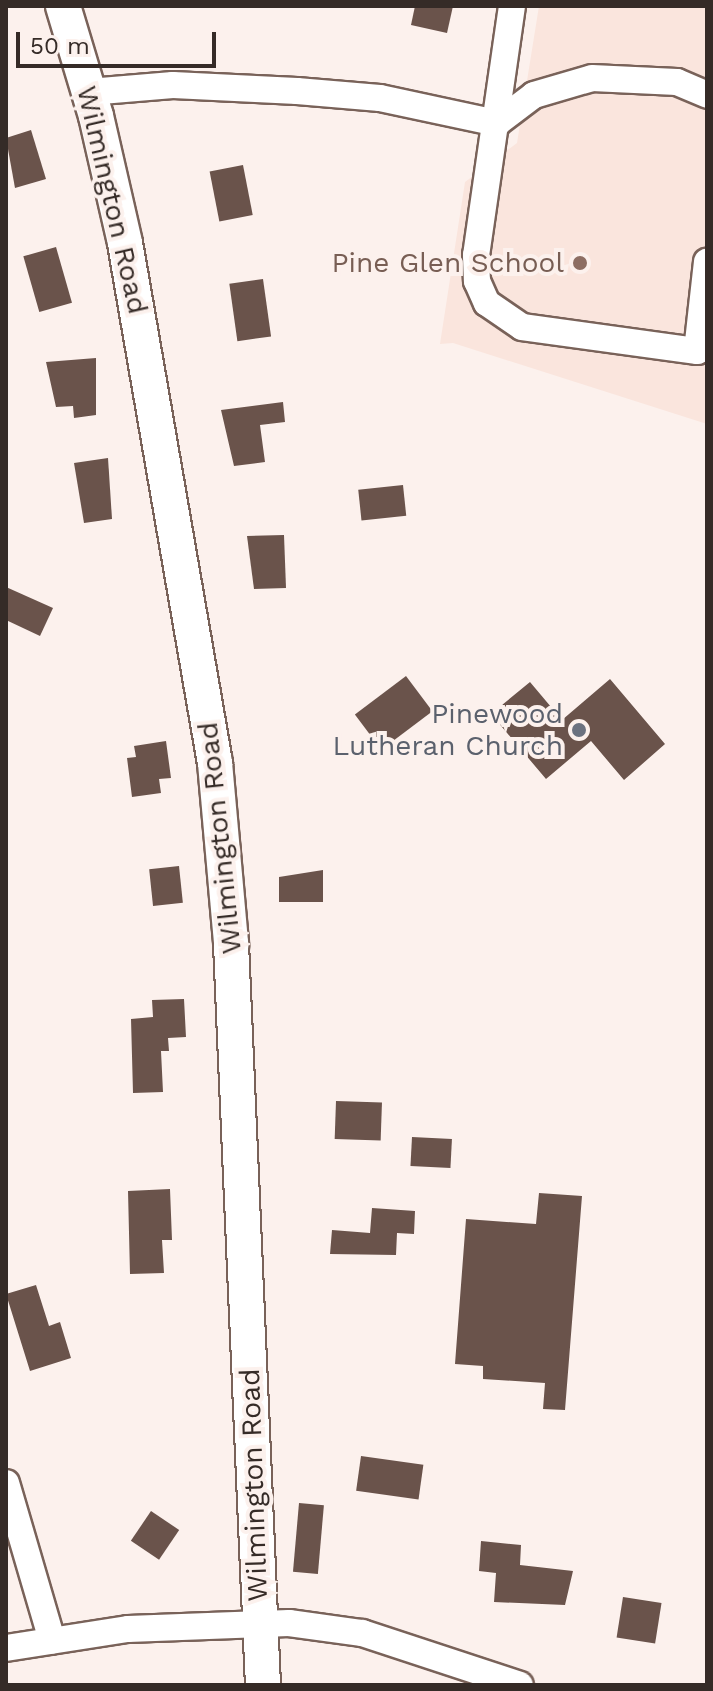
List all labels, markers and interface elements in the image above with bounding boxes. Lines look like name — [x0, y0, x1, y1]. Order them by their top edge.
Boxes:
scale bar — [20, 16, 220, 66]
text: 50 m — [30, 32, 90, 60]
street label: Wilmington Road — [69, 83, 155, 317]
place label: Pine Glen School — [331, 246, 564, 280]
marker: Pine Glen School — [571, 254, 589, 272]
place label: Pinewood Lutheran Church — [333, 697, 563, 763]
street label: Wilmington Road — [191, 720, 249, 956]
marker: Pinewood Lutheran Church — [570, 721, 588, 739]
street label: Wilmington Road — [233, 1368, 275, 1602]

